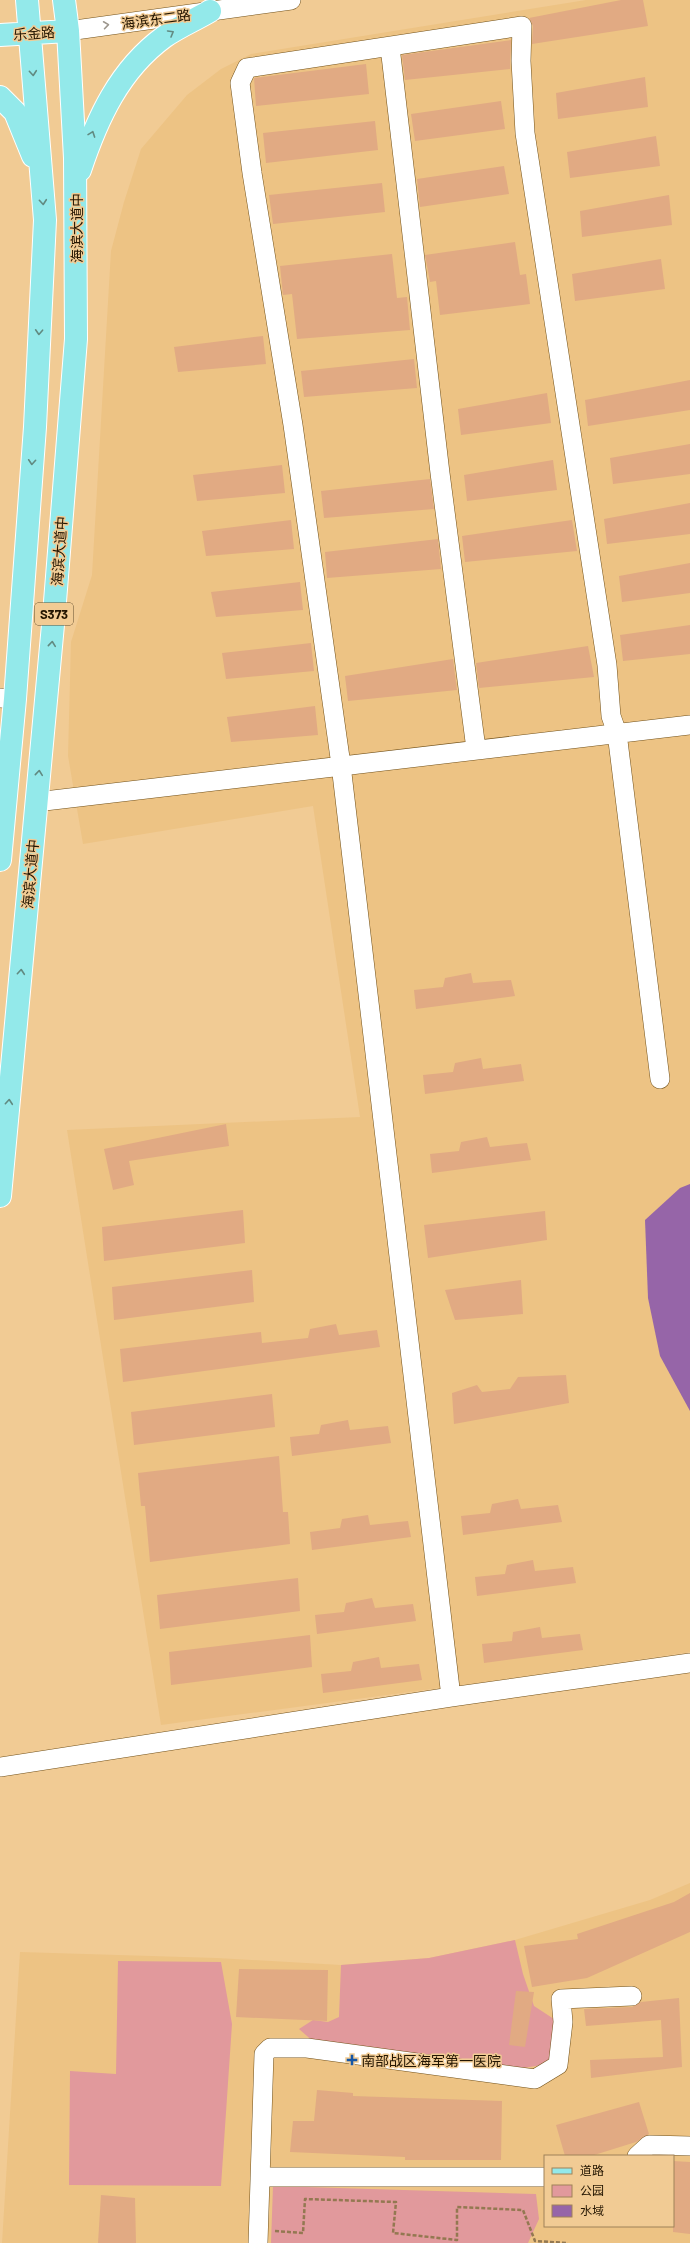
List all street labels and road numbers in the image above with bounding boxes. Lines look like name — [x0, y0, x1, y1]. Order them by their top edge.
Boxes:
street label: 海滨东二路 — [120, 6, 192, 32]
street label: 乐金路 — [12, 23, 56, 43]
street label: 海滨大道中 — [68, 193, 85, 263]
street label: 海滨大道中 — [48, 515, 70, 587]
road number: S373 — [35, 603, 73, 625]
street label: 海滨大道中 — [18, 838, 42, 910]

